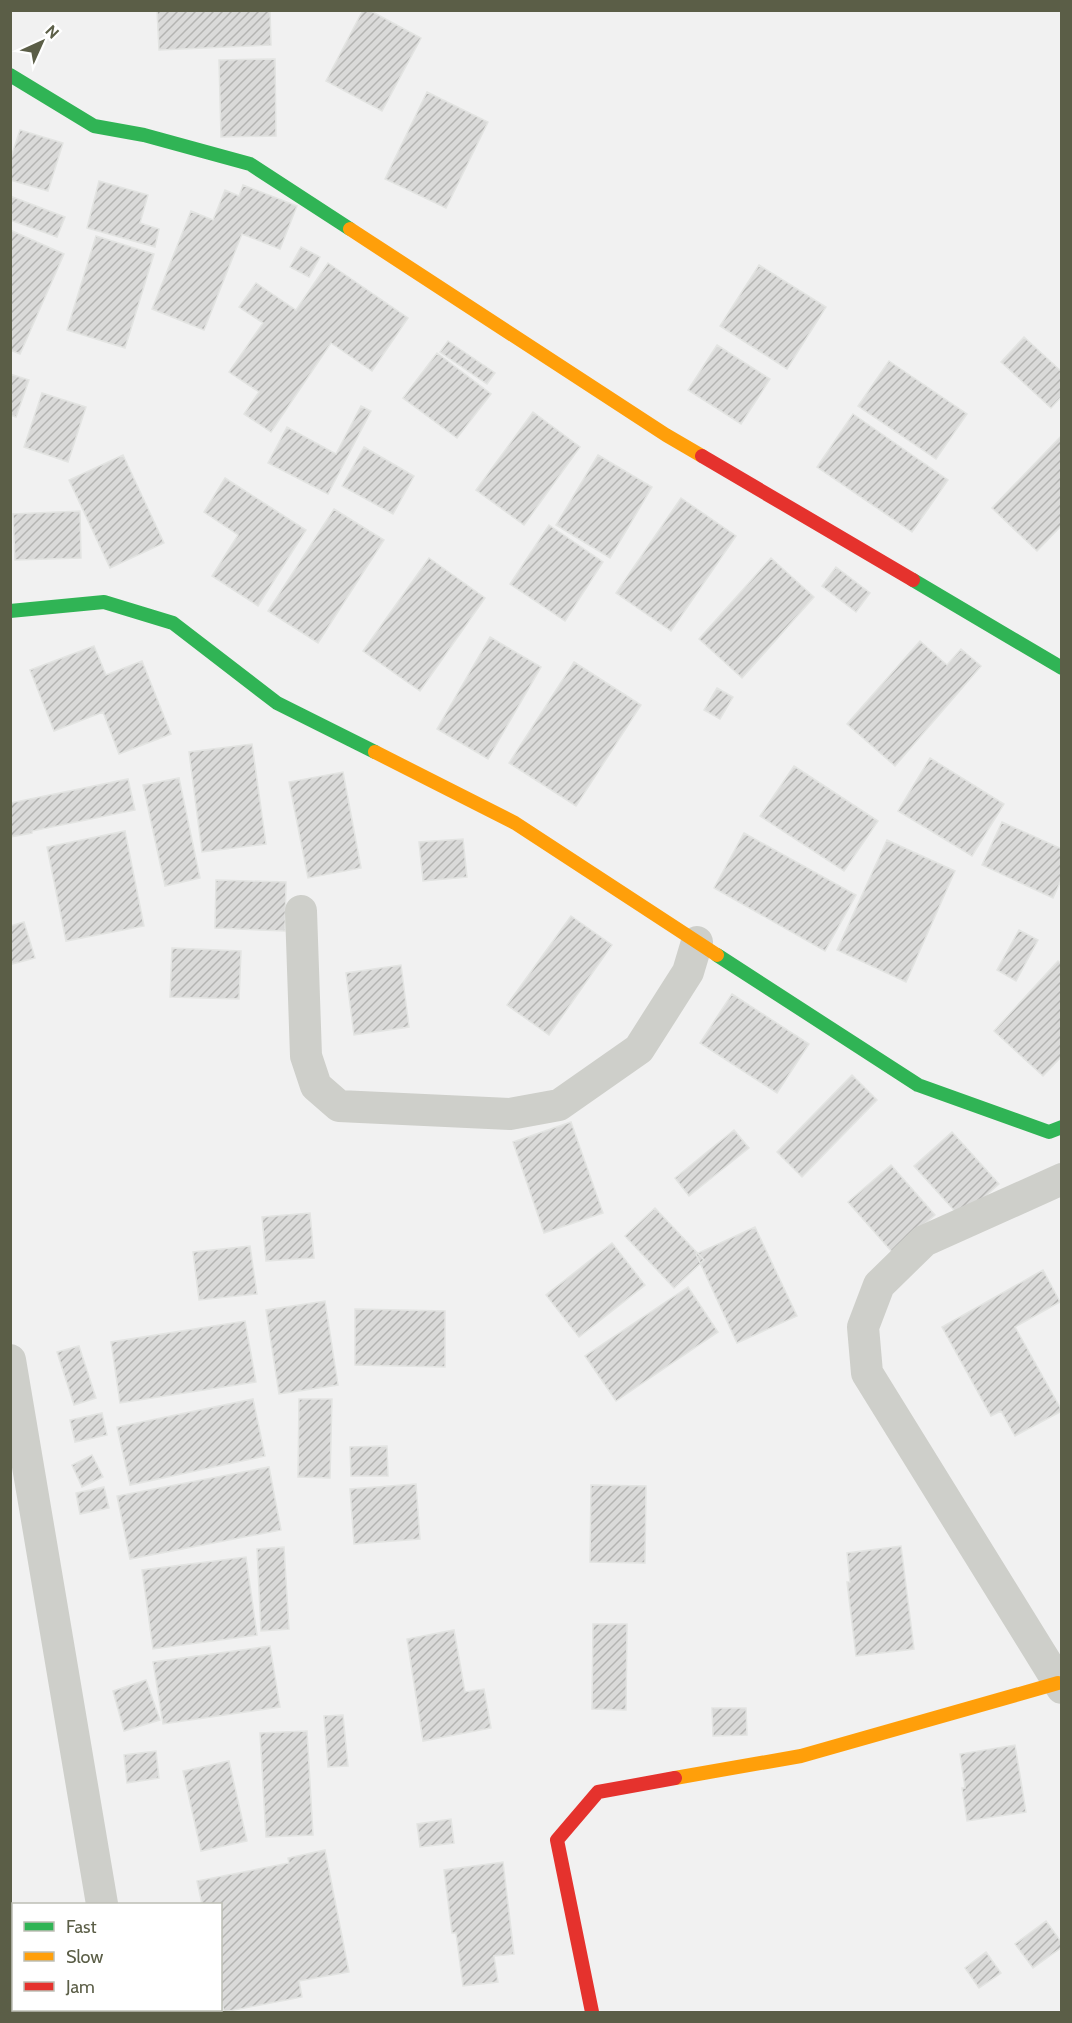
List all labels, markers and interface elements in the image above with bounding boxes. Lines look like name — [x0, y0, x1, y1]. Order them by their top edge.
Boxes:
north arrow — [12, 12, 72, 72]
text: N — [42, 21, 63, 42]
legend — [12, 1903, 222, 2011]
text: Fast — [66, 1916, 97, 1938]
text: Slow — [66, 1946, 103, 1968]
text: Jam — [65, 1976, 95, 1998]

